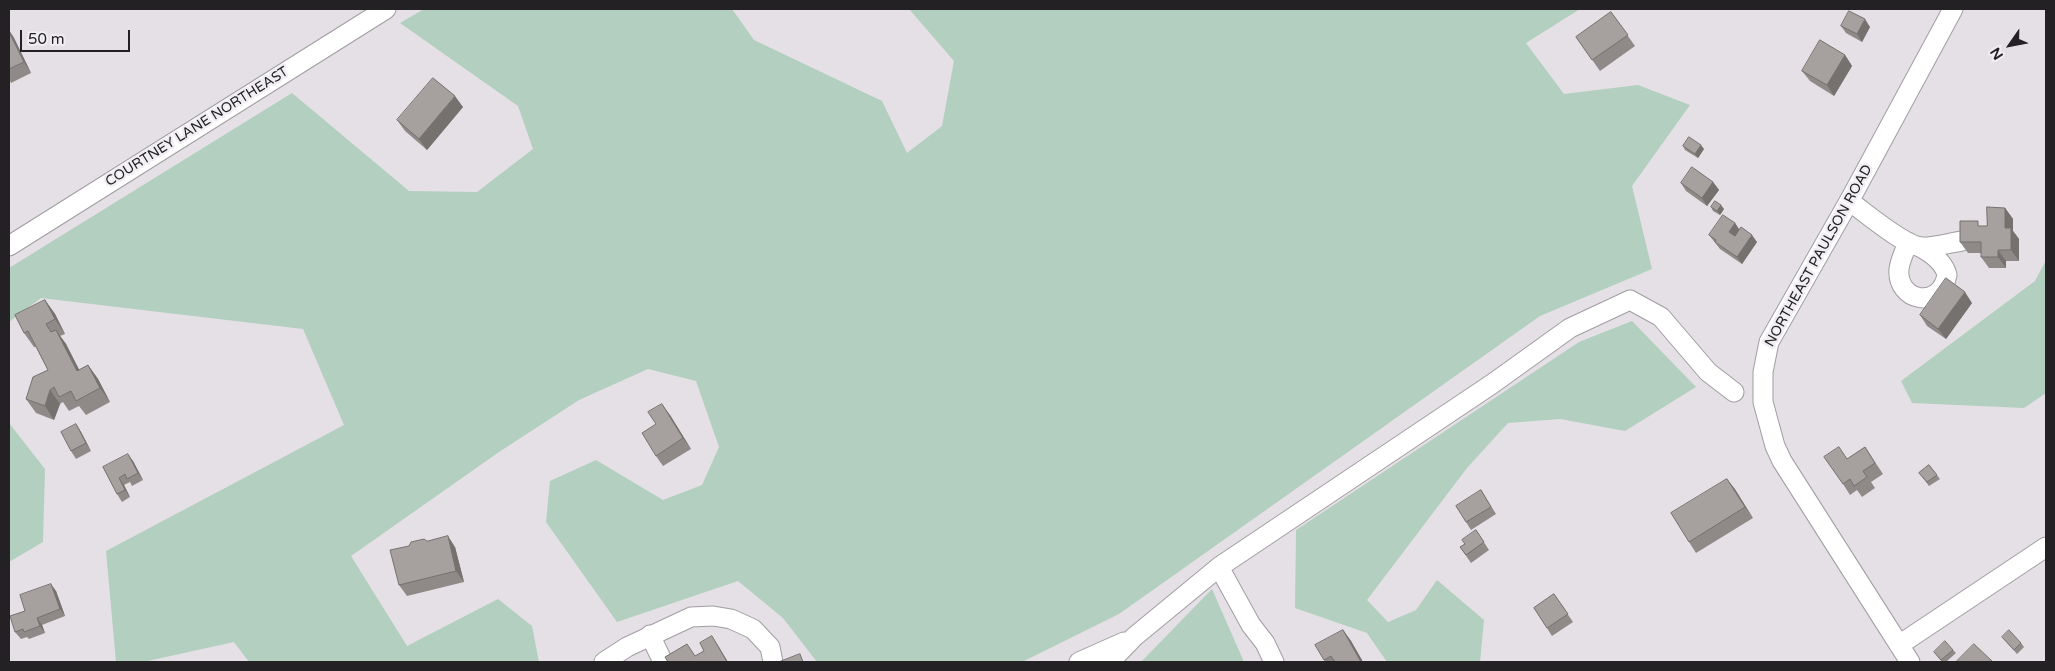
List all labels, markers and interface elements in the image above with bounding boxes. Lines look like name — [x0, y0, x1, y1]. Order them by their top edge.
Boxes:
scale bar — [22, 20, 132, 52]
north arrow — [1985, 20, 2035, 70]
text: 50 m — [28, 30, 65, 48]
text: N — [1987, 44, 2007, 63]
street label: COURTNEY LANE NORTHEAST — [102, 64, 292, 190]
street label: NORTHEAST PAULSON ROAD — [1762, 162, 1876, 350]

